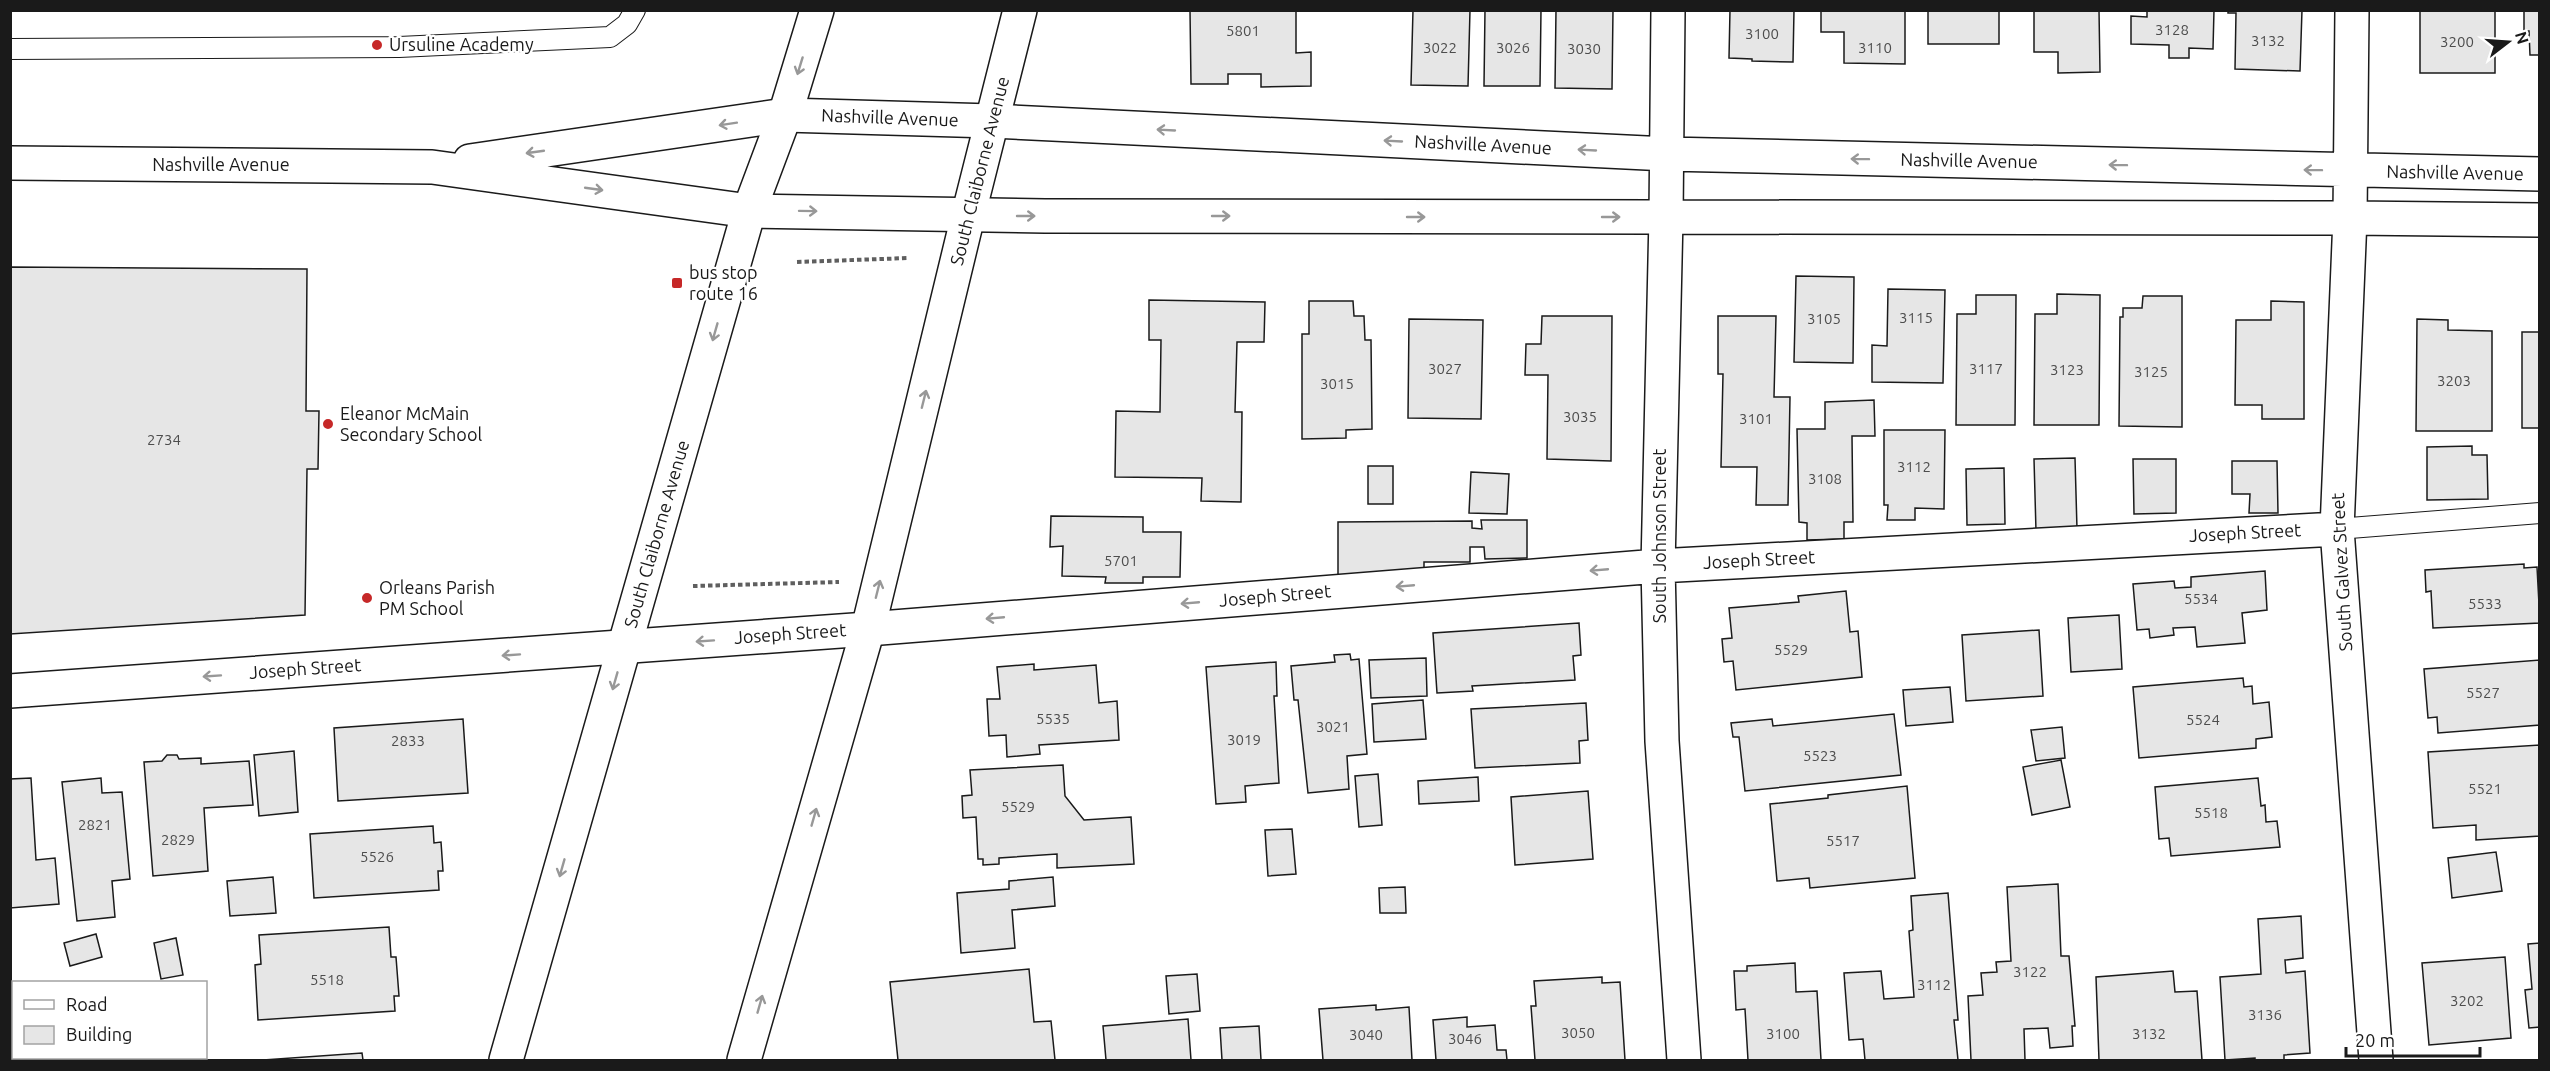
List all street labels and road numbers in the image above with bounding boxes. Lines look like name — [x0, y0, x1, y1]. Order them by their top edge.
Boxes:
street label: South Claiborne Avenue — [946, 74, 1012, 267]
street label: Nashville Avenue — [821, 105, 959, 129]
street label: Nashville Avenue — [1414, 130, 1552, 158]
street label: Nashville Avenue — [1900, 149, 2038, 171]
street label: Nashville Avenue — [152, 154, 290, 174]
street label: Nashville Avenue — [2386, 161, 2524, 183]
street label: South Claiborne Avenue — [620, 438, 692, 630]
street label: South Johnson Street — [1649, 449, 1669, 623]
street label: South Galvez Street — [2327, 492, 2355, 652]
street label: Joseph Street — [2188, 519, 2302, 545]
street label: Joseph Street — [1702, 546, 1816, 572]
street label: Joseph Street — [1218, 580, 1332, 610]
street label: Joseph Street — [733, 619, 847, 647]
street label: Joseph Street — [248, 654, 362, 682]

